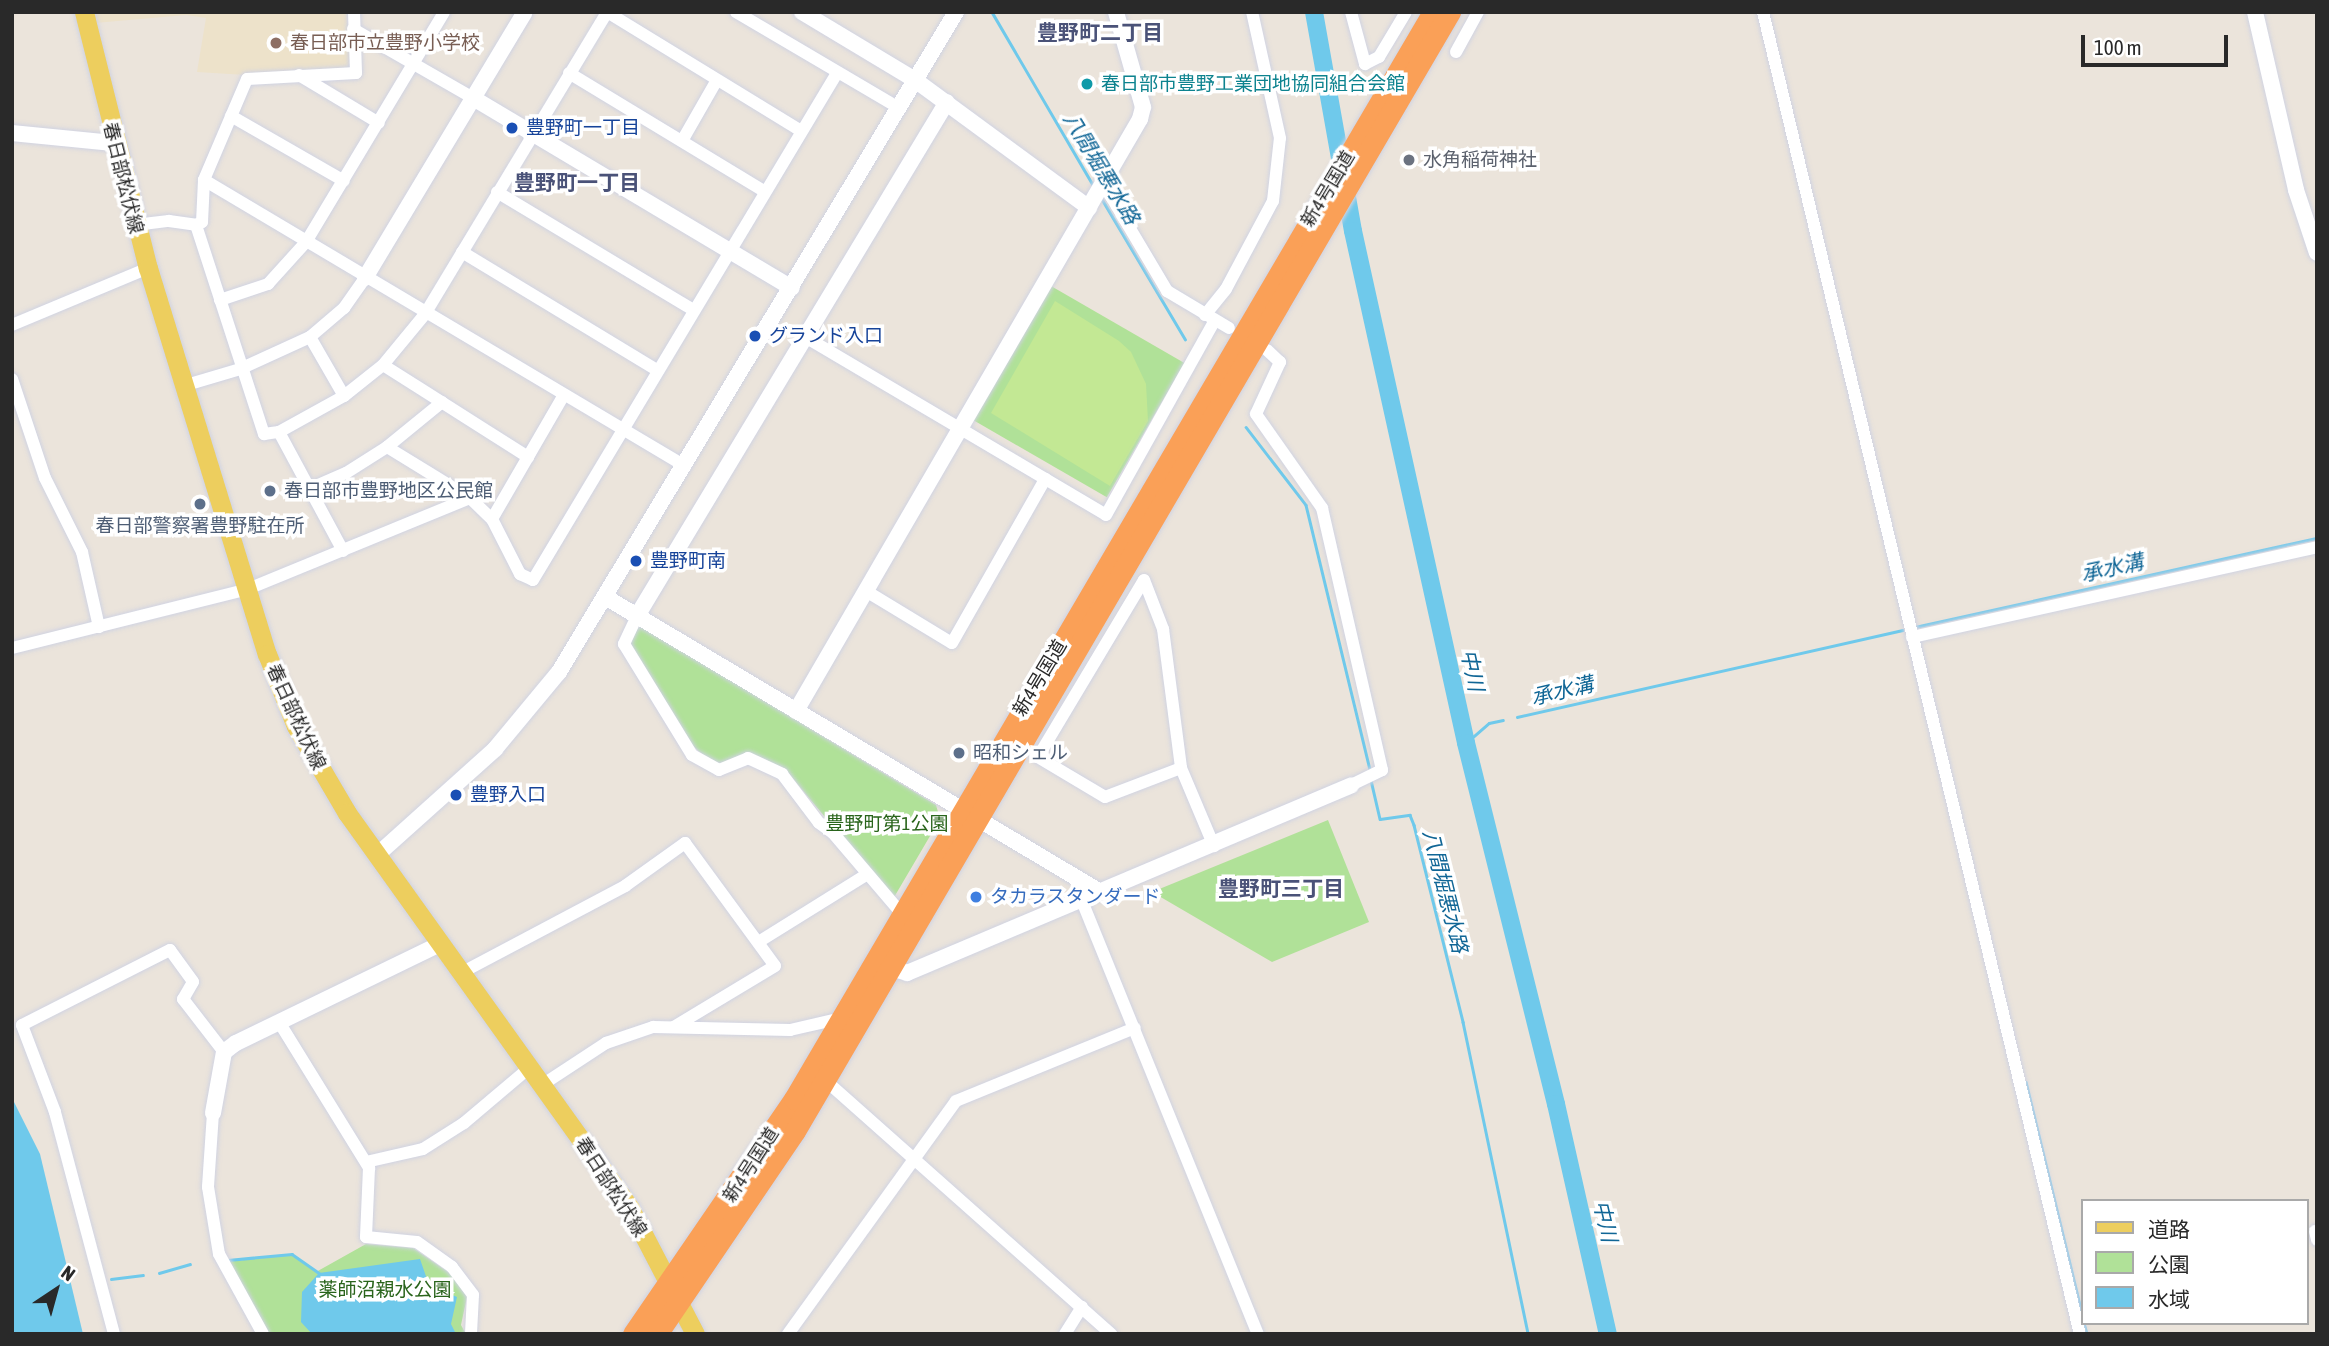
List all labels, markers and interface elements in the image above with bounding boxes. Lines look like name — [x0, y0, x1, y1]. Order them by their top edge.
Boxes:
district label: 豊野町二丁目 — [1037, 19, 1163, 45]
scale bar — [2084, 21, 2231, 65]
place label: 春日部市立豊野小学校 — [290, 32, 480, 54]
marker: 春日部市立豊野小学校 — [268, 35, 284, 51]
text: 100 m — [2094, 35, 2142, 59]
place label: 春日部市豊野工業団地協同組合会館 — [1101, 73, 1405, 95]
marker: 春日部市豊野工業団地協同組合会館 — [1079, 76, 1095, 92]
water label: 八間堀悪水路 — [1059, 108, 1145, 228]
place label: 豊野町一丁目 — [526, 117, 640, 139]
street label: 春日部松伏線 — [98, 120, 148, 236]
marker: 豊野町一丁目 — [504, 120, 520, 136]
street label: 新4号国道 — [1296, 147, 1360, 231]
place label: 水角稲荷神社 — [1423, 149, 1537, 171]
marker: 水角稲荷神社 — [1401, 152, 1417, 168]
district label: 豊野町一丁目 — [514, 169, 640, 195]
place label: グランド入口 — [769, 325, 883, 347]
marker: グランド入口 — [747, 328, 763, 344]
place label: 春日部市豊野地区公民館 — [284, 480, 493, 502]
marker: 春日部市豊野地区公民館 — [262, 483, 278, 499]
marker: 春日部警察署豊野駐在所 — [192, 496, 208, 512]
place label: 春日部警察署豊野駐在所 — [96, 515, 304, 537]
water label: 承水溝 — [2079, 548, 2145, 586]
place label: 豊野町南 — [650, 550, 726, 572]
marker: 豊野町南 — [628, 553, 644, 569]
street label: 新4号国道 — [1008, 636, 1072, 720]
water label: 中川 — [1456, 647, 1490, 693]
street label: 春日部松伏線 — [262, 661, 330, 773]
water label: 承水溝 — [1528, 671, 1596, 709]
place label: 昭和シェル — [973, 742, 1068, 764]
marker: 昭和シェル — [951, 745, 967, 761]
place label: 豊野入口 — [470, 784, 546, 806]
marker: 豊野入口 — [448, 787, 464, 803]
park label: 豊野町第1公園 — [826, 813, 948, 835]
water label: 八間堀悪水路 — [1419, 827, 1473, 955]
district label: 豊野町三丁目 — [1218, 875, 1344, 901]
place label: タカラスタンダード — [990, 886, 1161, 908]
marker: タカラスタンダード — [968, 889, 984, 905]
street label: 新4号国道 — [718, 1123, 784, 1207]
street label: 春日部松伏線 — [570, 1133, 652, 1241]
water label: 中川 — [1589, 1198, 1623, 1244]
legend — [2080, 1199, 2308, 1325]
text: 道路 — [2148, 1217, 2190, 1241]
text: 公園 — [2148, 1252, 2190, 1276]
north arrow — [21, 1255, 91, 1325]
text: N — [57, 1261, 79, 1285]
park label: 薬師沼親水公園 — [319, 1279, 451, 1301]
text: 水域 — [2148, 1287, 2190, 1311]

